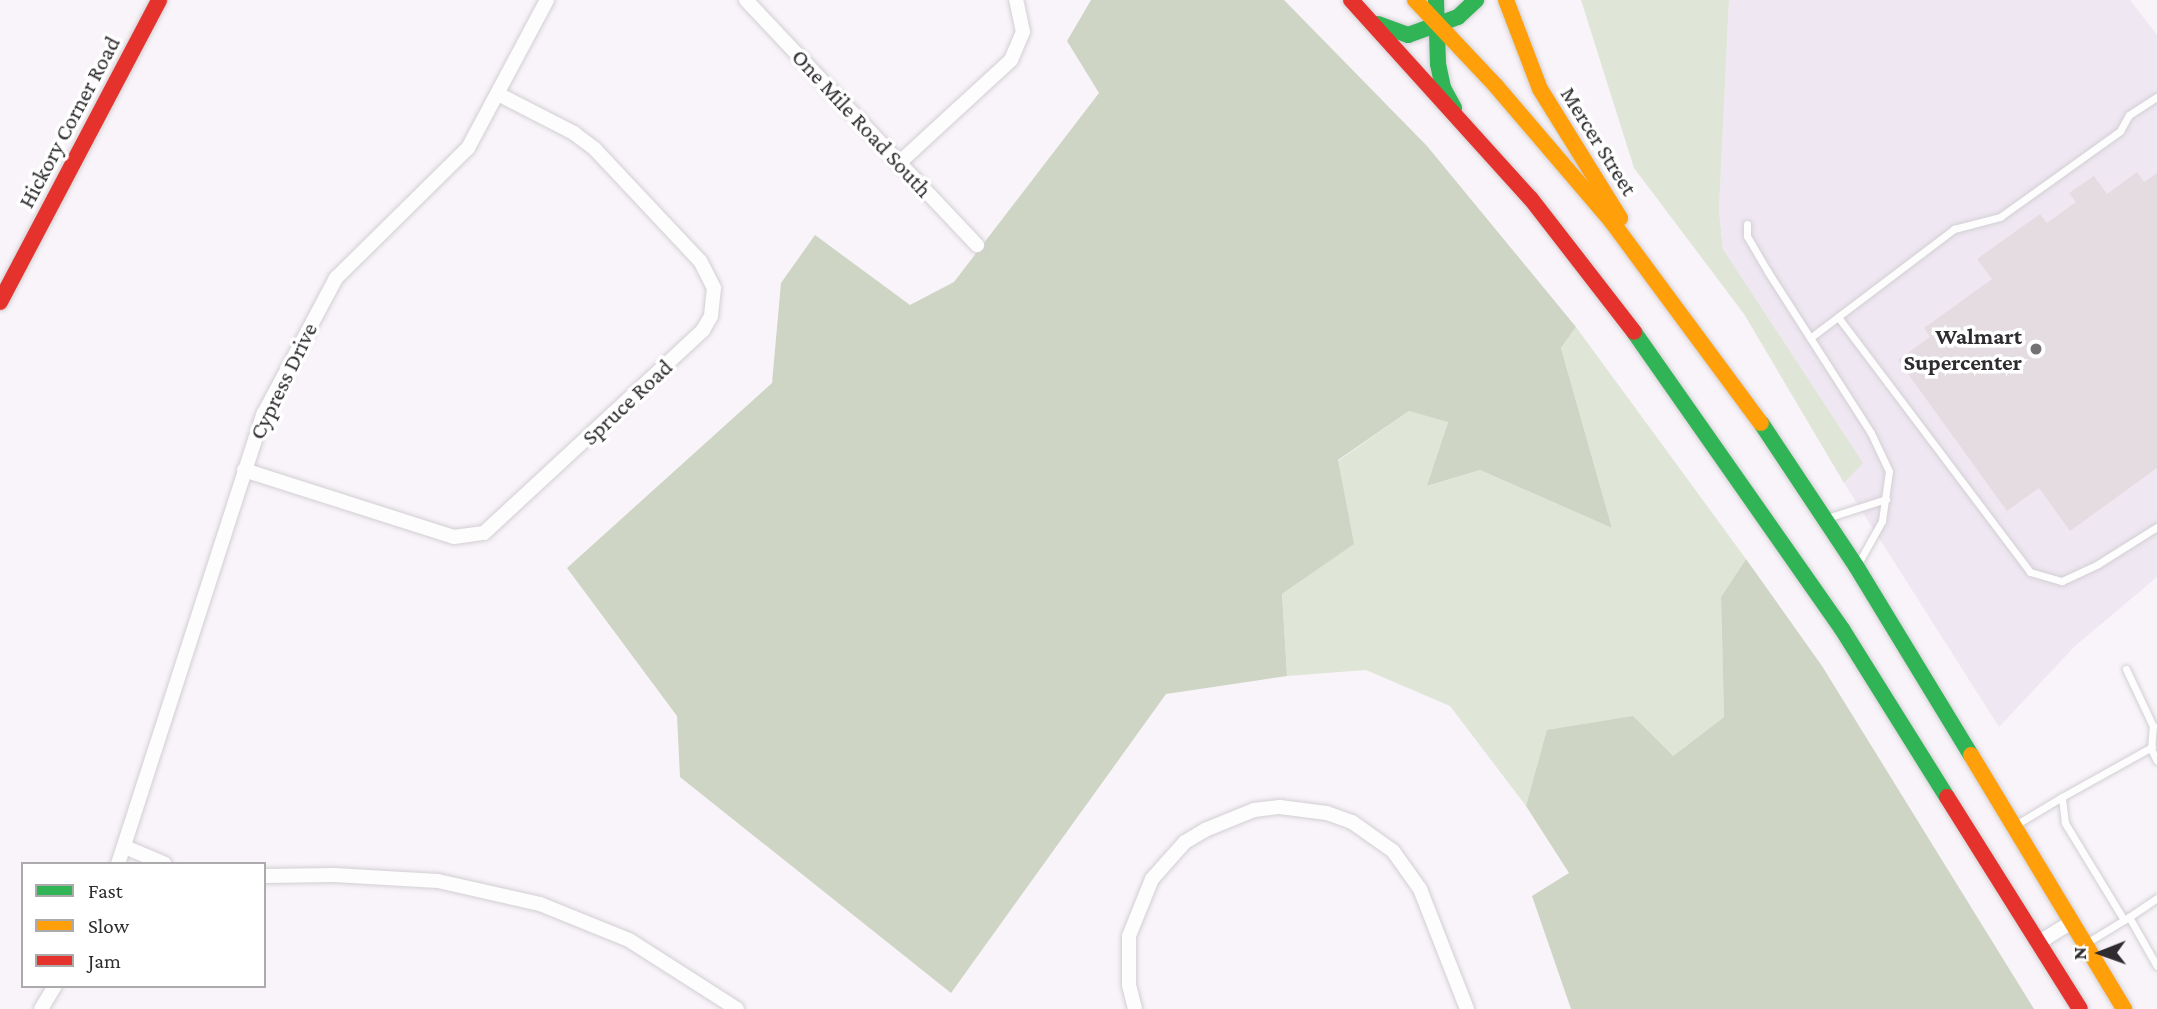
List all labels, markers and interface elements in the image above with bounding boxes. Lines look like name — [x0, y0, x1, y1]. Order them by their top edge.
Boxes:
street label: Hickory Corner Road — [12, 31, 126, 213]
street label: One Mile Road South — [786, 43, 938, 203]
street label: Mercer Street — [1555, 82, 1643, 200]
street label: Cypress Drive — [243, 318, 323, 444]
place label: Walmart Supercenter — [1903, 322, 2022, 376]
marker: Walmart Supercenter — [2028, 341, 2044, 357]
street label: Spruce Road — [576, 353, 678, 451]
legend — [21, 862, 266, 988]
text: Fast — [88, 879, 123, 903]
text: Slow — [88, 914, 129, 938]
north arrow — [2066, 918, 2136, 988]
text: N — [2069, 947, 2090, 960]
text: Jam — [88, 949, 121, 973]

